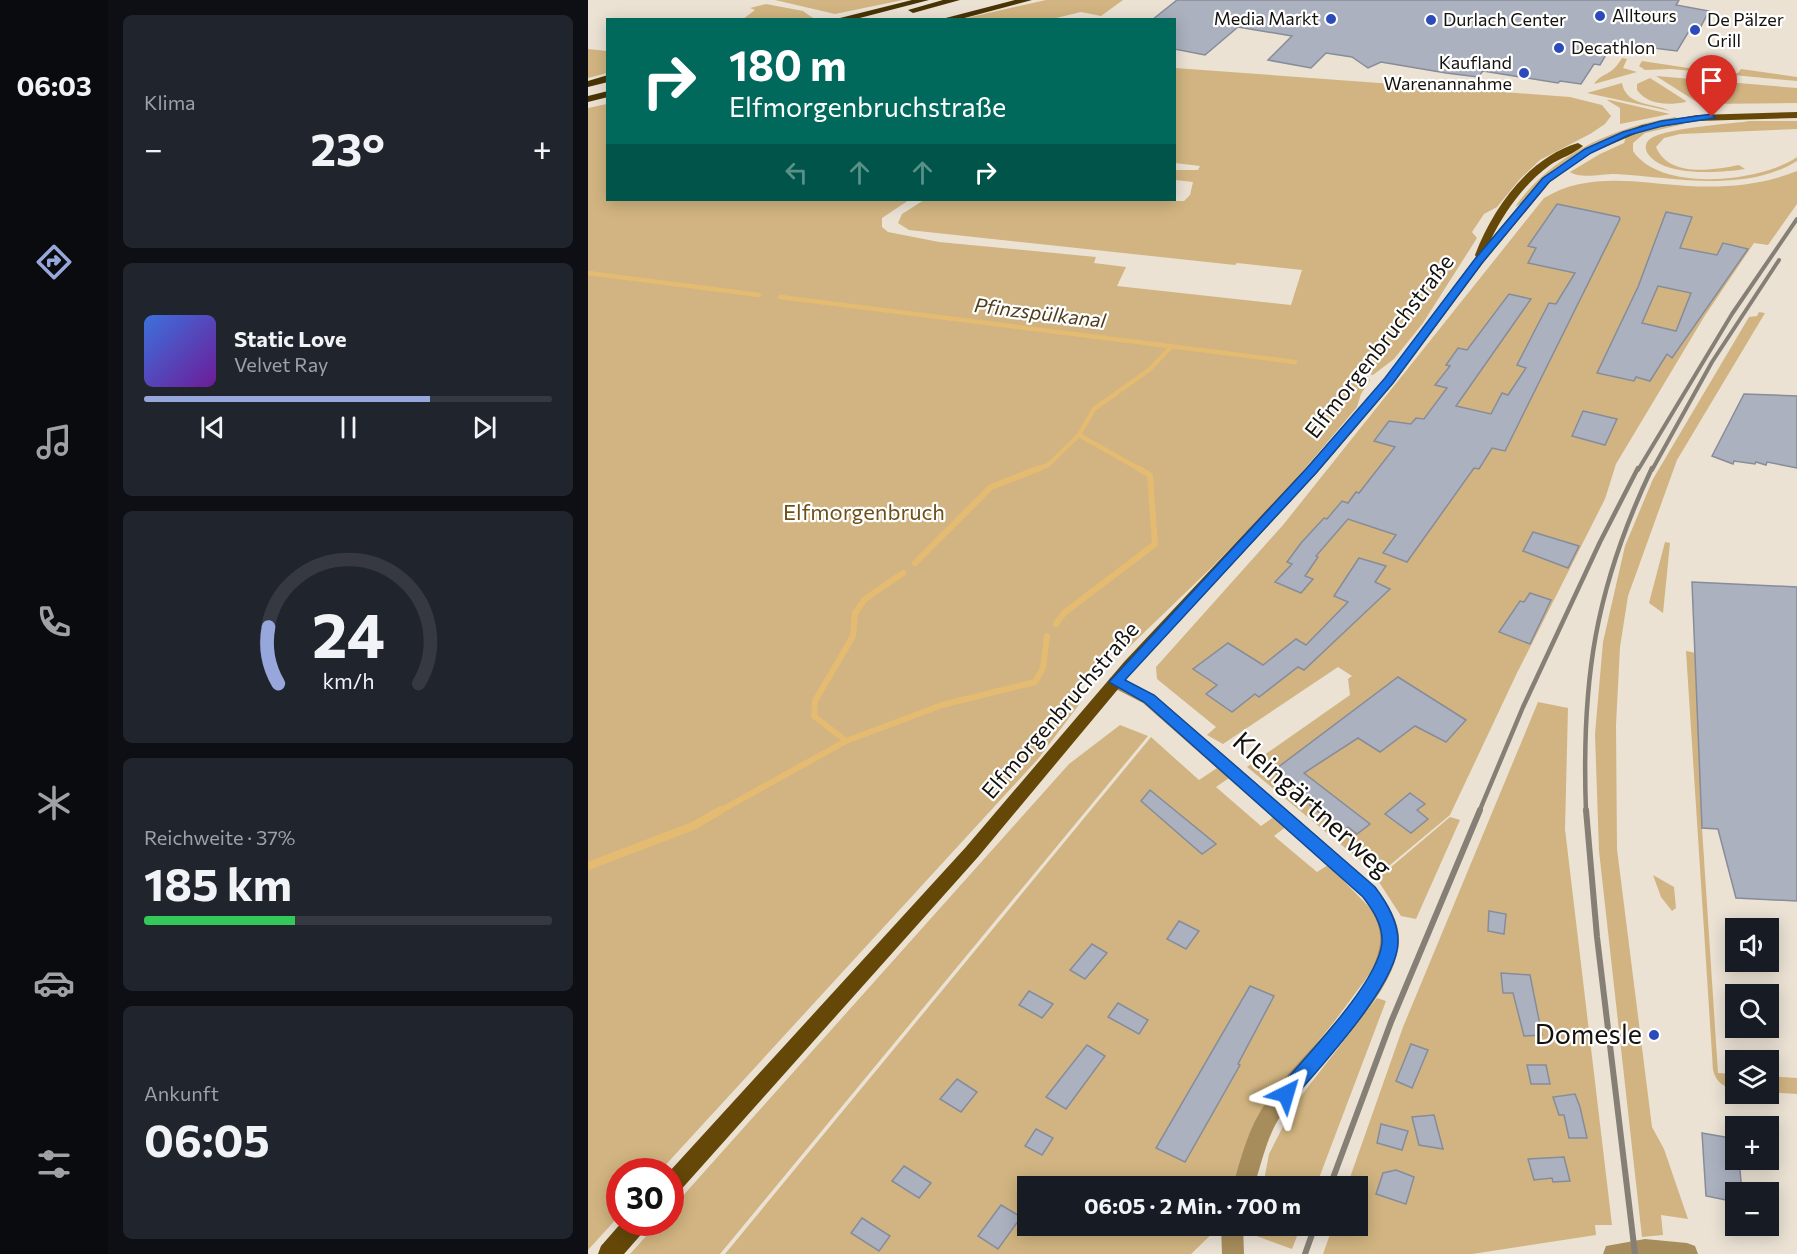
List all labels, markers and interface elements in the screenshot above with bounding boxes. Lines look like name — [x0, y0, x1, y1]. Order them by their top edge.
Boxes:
place label: Alltours — [1612, 4, 1677, 26]
place label: Media Markt — [1214, 7, 1319, 29]
place label: Durlach Center — [1443, 8, 1566, 30]
place label: De Pälzer Grill — [1707, 8, 1784, 51]
marker: Alltours — [1593, 9, 1607, 23]
marker: Media Markt — [1324, 12, 1338, 26]
marker: Durlach Center — [1424, 13, 1438, 27]
marker: De Pälzer Grill — [1688, 23, 1702, 37]
place label: Decathlon — [1571, 36, 1655, 58]
text: 180 m — [729, 38, 847, 90]
marker: Decathlon — [1552, 41, 1566, 55]
icon: right — [630, 42, 708, 120]
place label: Kaufland Warenannahme — [1384, 51, 1512, 94]
pin — [1686, 55, 1737, 117]
icon: arrive — [1695, 64, 1728, 97]
marker: Kaufland Warenannahme — [1517, 66, 1531, 80]
text: 06:03 — [16, 69, 92, 102]
text: Klima — [144, 90, 196, 114]
text: Elfmorgenbruchstraße — [729, 90, 1006, 123]
text: 23° — [311, 120, 385, 175]
text: − — [144, 127, 163, 168]
text: + — [533, 127, 552, 168]
icon: left — [780, 156, 813, 189]
icon: ahead — [843, 156, 876, 189]
icon: ahead — [906, 156, 939, 189]
icon: right — [969, 156, 1002, 189]
icon: directions — [33, 241, 75, 283]
street label: Elfmorgenbruchstraße — [1298, 248, 1459, 443]
water label: Pfinzspülkanal — [973, 292, 1108, 332]
text: Static Love — [234, 325, 347, 352]
text: Velvet Ray — [234, 352, 328, 376]
icon: previous — [196, 411, 229, 444]
icon: pause — [332, 411, 365, 444]
icon: next — [468, 411, 501, 444]
icon: music — [33, 421, 75, 463]
park label: Elfmorgenbruch — [783, 498, 945, 525]
text: 24 — [312, 595, 384, 671]
icon: phone — [33, 601, 75, 643]
street label: Elfmorgenbruchstraße — [975, 616, 1144, 804]
text: km/h — [322, 667, 374, 693]
street label: Kleingärtnerweg — [1227, 724, 1400, 884]
icon: climate — [33, 782, 75, 824]
text: Reichweite · 37% — [144, 825, 295, 849]
text: 185 km — [144, 855, 292, 910]
map controls — [1725, 918, 1779, 1236]
button: sound — [1725, 918, 1779, 972]
icon: car — [33, 962, 75, 1004]
button: search — [1725, 984, 1779, 1038]
place label: Domesle — [1535, 1017, 1642, 1050]
marker: Domesle — [1647, 1028, 1661, 1042]
button: layers — [1725, 1050, 1779, 1104]
position arrow — [1254, 1062, 1318, 1126]
text: Ankunft — [144, 1081, 219, 1105]
text: 06:05 — [144, 1111, 270, 1166]
button: + — [1725, 1116, 1779, 1170]
icon: filters — [33, 1143, 75, 1185]
speed limit sign: 30 — [606, 1158, 684, 1236]
button: − — [1725, 1182, 1779, 1236]
text: 06:05 · 2 Min. · 700 m — [1084, 1192, 1301, 1219]

